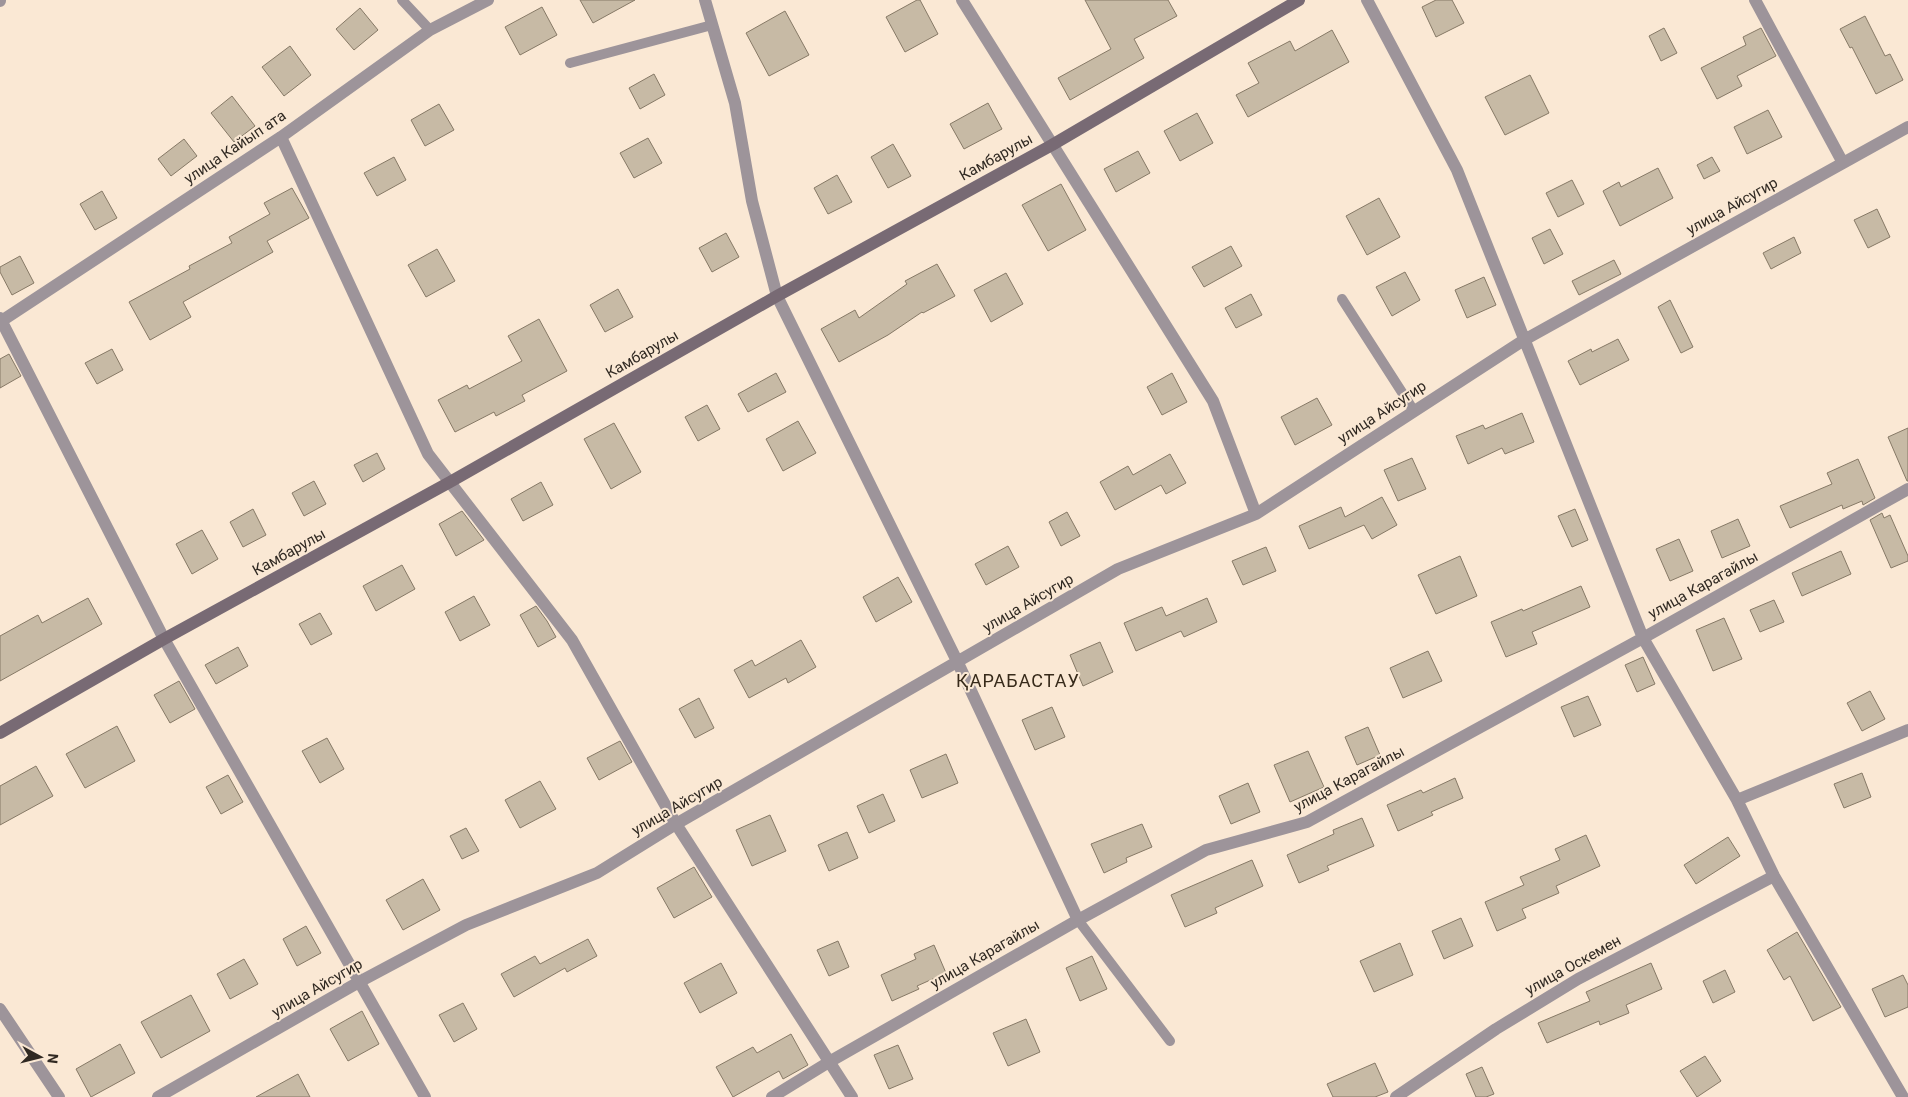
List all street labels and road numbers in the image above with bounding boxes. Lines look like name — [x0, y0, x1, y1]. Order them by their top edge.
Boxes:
street label: улица Кайып ата — [181, 106, 289, 188]
street label: Камбарулы — [956, 130, 1036, 184]
street label: улица Айсугир — [1683, 173, 1781, 239]
street label: Камбарулы — [602, 326, 682, 382]
street label: улица Айсугир — [1334, 377, 1430, 447]
street label: Камбарулы — [249, 525, 329, 579]
street label: улица Карагайлы — [1645, 547, 1761, 623]
street label: улица Айсугир — [979, 570, 1077, 636]
street label: улица Карагайлы — [1291, 742, 1407, 816]
street label: улица Айсугир — [628, 773, 726, 839]
street label: улица Карагайлы — [927, 916, 1043, 992]
street label: улица Оскемен — [1522, 931, 1624, 999]
street label: улица Айсугир — [268, 955, 366, 1021]

